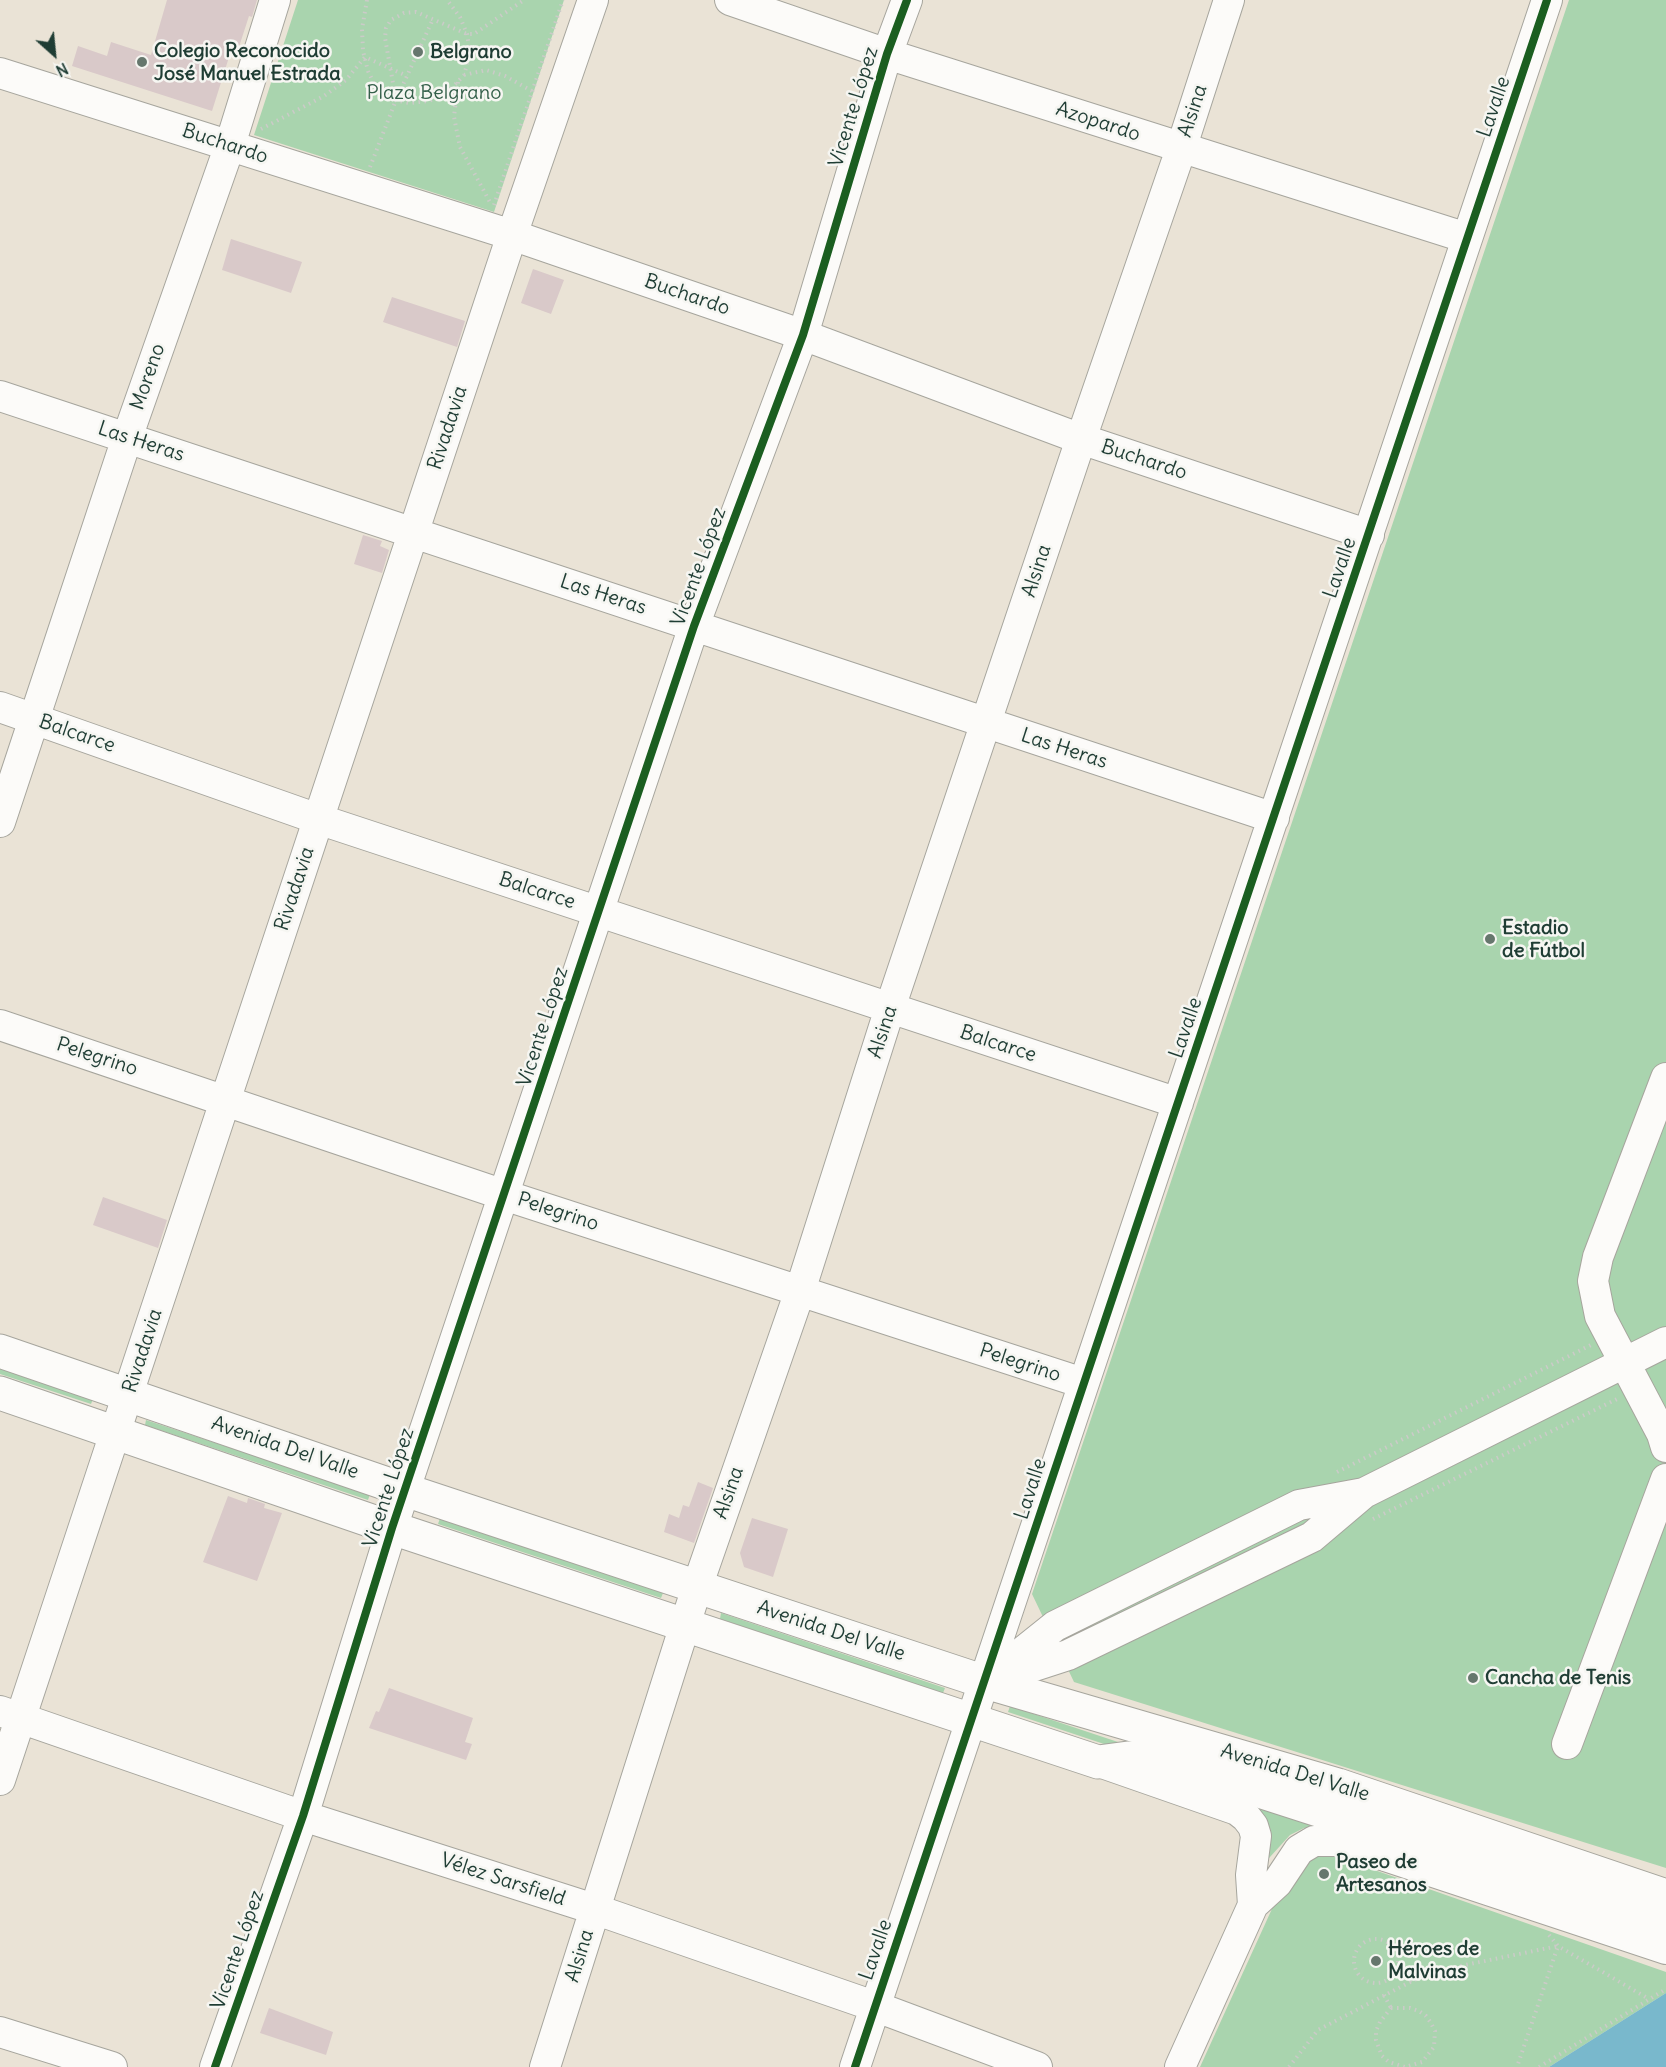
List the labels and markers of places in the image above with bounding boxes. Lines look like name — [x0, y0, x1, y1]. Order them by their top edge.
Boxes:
place label: Colegio Reconocido José Manuel Estrada — [154, 39, 341, 86]
place label: Belgrano — [430, 40, 512, 64]
marker: Belgrano — [411, 45, 425, 59]
marker: Colegio Reconocido José Manuel Estrada — [135, 55, 149, 69]
place label: Estadio de Fútbol — [1502, 916, 1585, 963]
marker: Estadio de Fútbol — [1483, 932, 1497, 946]
place label: Cancha de Tenis — [1485, 1666, 1631, 1690]
marker: Cancha de Tenis — [1466, 1671, 1480, 1685]
place label: Paseo de Artesanos — [1336, 1850, 1427, 1897]
marker: Paseo de Artesanos — [1317, 1867, 1331, 1881]
place label: Héroes de Malvinas — [1388, 1937, 1479, 1984]
marker: Héroes de Malvinas — [1369, 1954, 1383, 1968]

